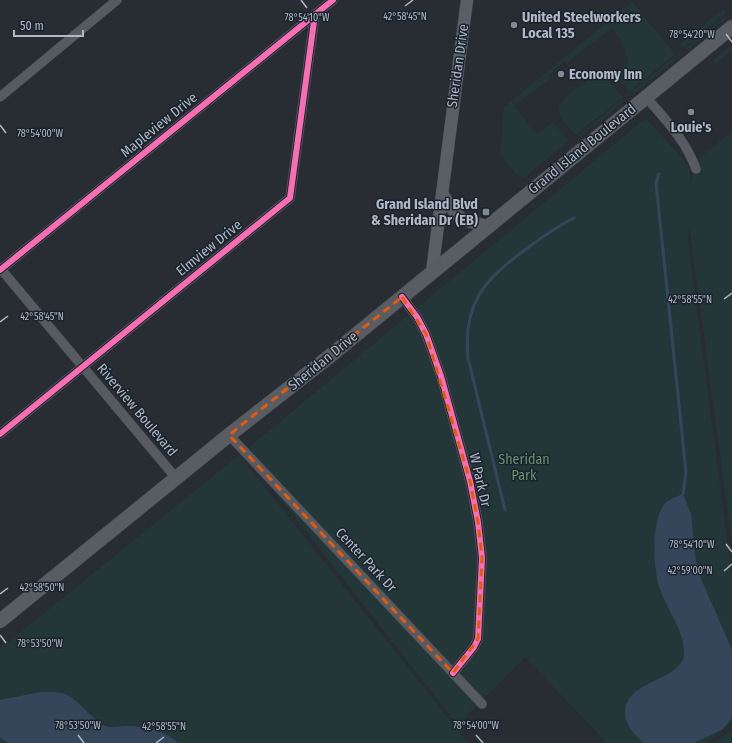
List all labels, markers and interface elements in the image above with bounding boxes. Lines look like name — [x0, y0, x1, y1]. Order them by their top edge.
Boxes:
place label: United Steelworkers Local 135 — [522, 9, 641, 42]
text: 42°58'45"N — [383, 11, 427, 23]
scale bar — [14, 12, 83, 38]
text: 78°54'10"W — [285, 12, 330, 24]
text: 50 m — [20, 19, 44, 33]
marker: United Steelworkers Local 135 — [509, 20, 519, 30]
street label: Sheridan Drive — [444, 23, 472, 109]
text: 78°54'20"W — [669, 29, 715, 41]
place label: Economy Inn — [569, 66, 642, 83]
marker: Economy Inn — [556, 69, 566, 79]
street label: Mapleview Drive — [117, 89, 201, 161]
street label: Grand Island Boulevard — [525, 100, 639, 198]
marker: Louie's — [686, 107, 696, 117]
place label: Louie's — [671, 119, 711, 136]
text: 78°54'00"W — [17, 128, 63, 140]
place label: Grand Island Blvd & Sheridan Dr (EB) — [371, 196, 478, 229]
marker: Grand Island Blvd & Sheridan Dr (EB) — [481, 207, 491, 217]
street label: Elmview Drive — [173, 216, 245, 280]
text: 42°58'55"N — [668, 294, 712, 306]
text: 42°58'45"N — [20, 311, 64, 323]
street label: Sheridan Drive — [285, 328, 361, 394]
street label: Riverview Boulevard — [93, 360, 181, 460]
street label: W Park Dr — [466, 451, 494, 509]
park label: Sheridan Park — [498, 451, 550, 484]
street label: Center Park Dr — [332, 524, 400, 596]
text: 78°54'10"W — [670, 539, 715, 551]
text: 42°59'00"N — [667, 565, 713, 577]
text: 42°58'50"N — [20, 582, 64, 594]
text: 78°53'50"W — [17, 638, 63, 650]
text: 78°53'50"W — [55, 720, 101, 732]
text: 78°54'00"W — [453, 720, 499, 732]
text: 42°58'55"N — [142, 721, 186, 733]

